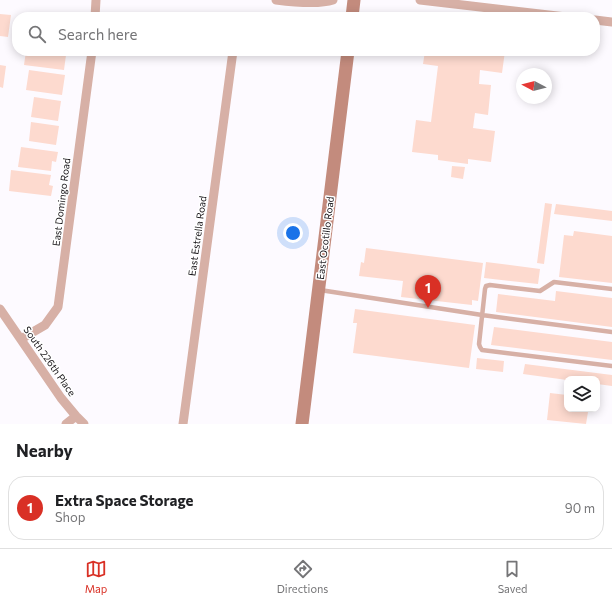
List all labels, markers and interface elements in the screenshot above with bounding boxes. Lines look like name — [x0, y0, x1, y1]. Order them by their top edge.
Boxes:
search box — [12, 12, 600, 56]
icon: search — [26, 23, 48, 45]
text: Search here — [58, 25, 137, 43]
north arrow — [516, 68, 552, 104]
street label: East Domingo Road — [50, 157, 72, 247]
street label: East Estrella Road — [185, 195, 209, 277]
street label: East Ocotillo Road — [314, 196, 336, 280]
your location — [283, 223, 303, 243]
pin: 1 — [415, 275, 441, 308]
street label: South 226th Place — [21, 324, 79, 398]
map controls — [564, 376, 600, 412]
button: layers — [564, 376, 600, 412]
text: Nearby — [16, 440, 73, 461]
text: Extra Space Storage — [55, 491, 193, 509]
text: 1 — [27, 500, 33, 516]
text: 90 m — [565, 500, 595, 516]
text: Shop — [55, 509, 86, 525]
tab: Map — [85, 558, 107, 595]
tab: Directions — [277, 558, 328, 595]
tab: Saved — [498, 558, 527, 595]

